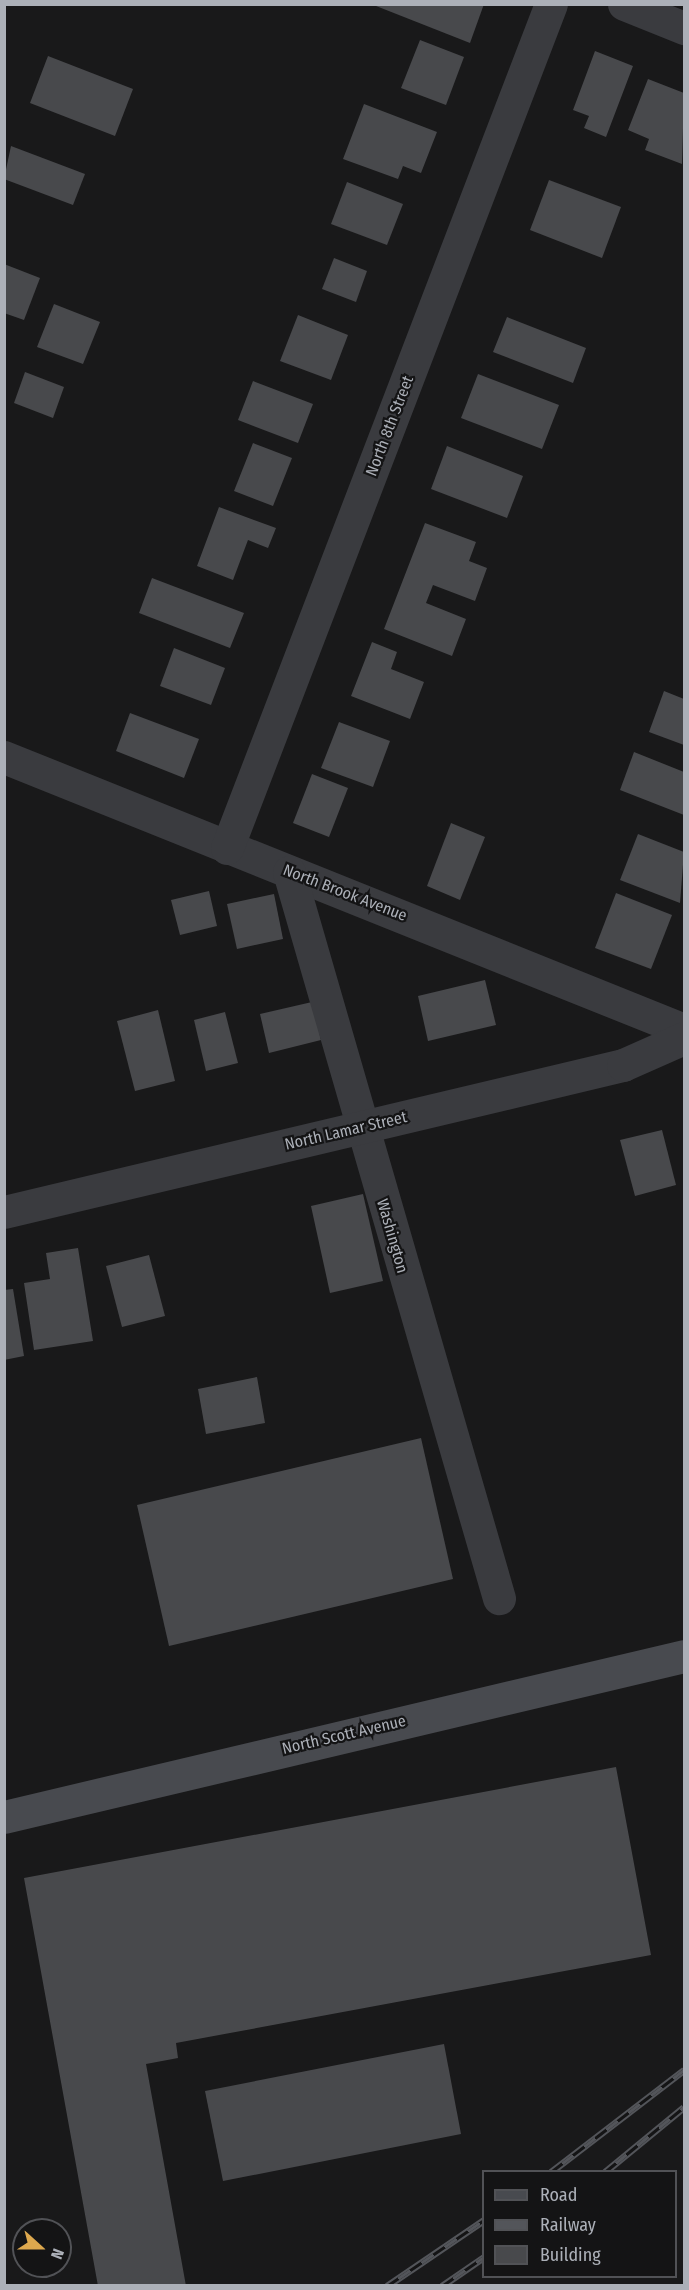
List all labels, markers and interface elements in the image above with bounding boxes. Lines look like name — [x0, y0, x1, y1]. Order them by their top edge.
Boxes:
street label: North 8th Street — [362, 373, 418, 479]
street label: North Brook Avenue — [280, 861, 410, 925]
street label: North Lamar Street — [283, 1108, 409, 1154]
street label: Washington — [372, 1197, 412, 1275]
street label: North Scott Avenue — [280, 1711, 408, 1759]
legend — [482, 2170, 677, 2278]
text: Road — [540, 2184, 577, 2206]
text: Railway — [540, 2214, 596, 2236]
north arrow — [12, 2218, 72, 2278]
text: Building — [540, 2244, 601, 2266]
text: N — [47, 2246, 68, 2262]

